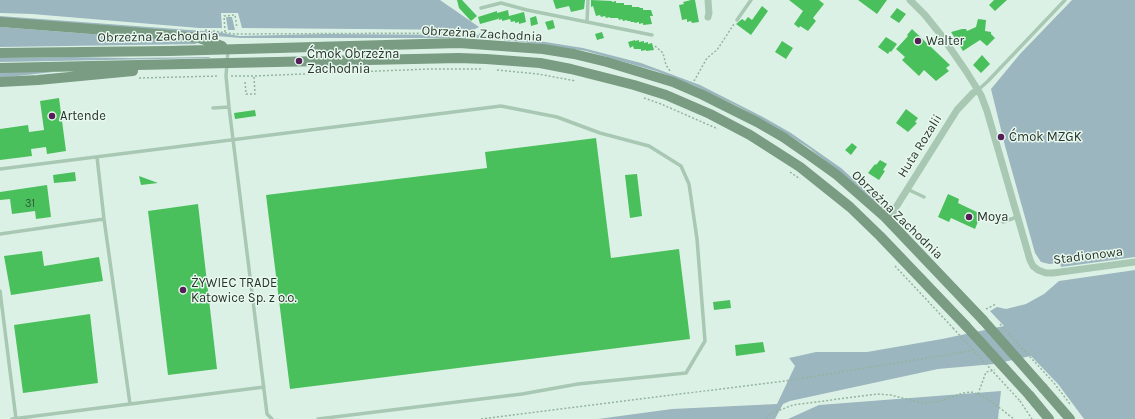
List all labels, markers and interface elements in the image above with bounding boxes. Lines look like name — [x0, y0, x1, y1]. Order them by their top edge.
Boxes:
street label: Obrzeżna Zachodnia — [421, 23, 543, 45]
street label: Obrzeżna Zachodnia — [97, 28, 219, 46]
place label: Walter — [926, 33, 964, 49]
marker: Walter — [913, 36, 923, 46]
place label: Ćmok Obrzeżna Zachodnia — [307, 46, 399, 77]
marker: Ćmok Obrzeżna Zachodnia — [294, 56, 304, 66]
place label: Artende — [60, 108, 106, 124]
marker: Artende — [47, 111, 57, 121]
street label: Huta Rozalii — [894, 112, 946, 180]
place label: Ćmok MZGK — [1009, 129, 1082, 145]
marker: Ćmok MZGK — [996, 132, 1006, 142]
street label: Obrzeżna Zachodnia — [848, 167, 946, 263]
house number: 31 — [25, 197, 35, 211]
place label: Moya — [977, 209, 1008, 225]
marker: Moya — [964, 212, 974, 222]
street label: Stadionowa — [1052, 244, 1124, 268]
place label: ŻYWIEC TRADE Katowice Sp. z o.o. — [191, 275, 297, 306]
marker: ŻYWIEC TRADE Katowice Sp. z o.o. — [178, 285, 188, 295]

